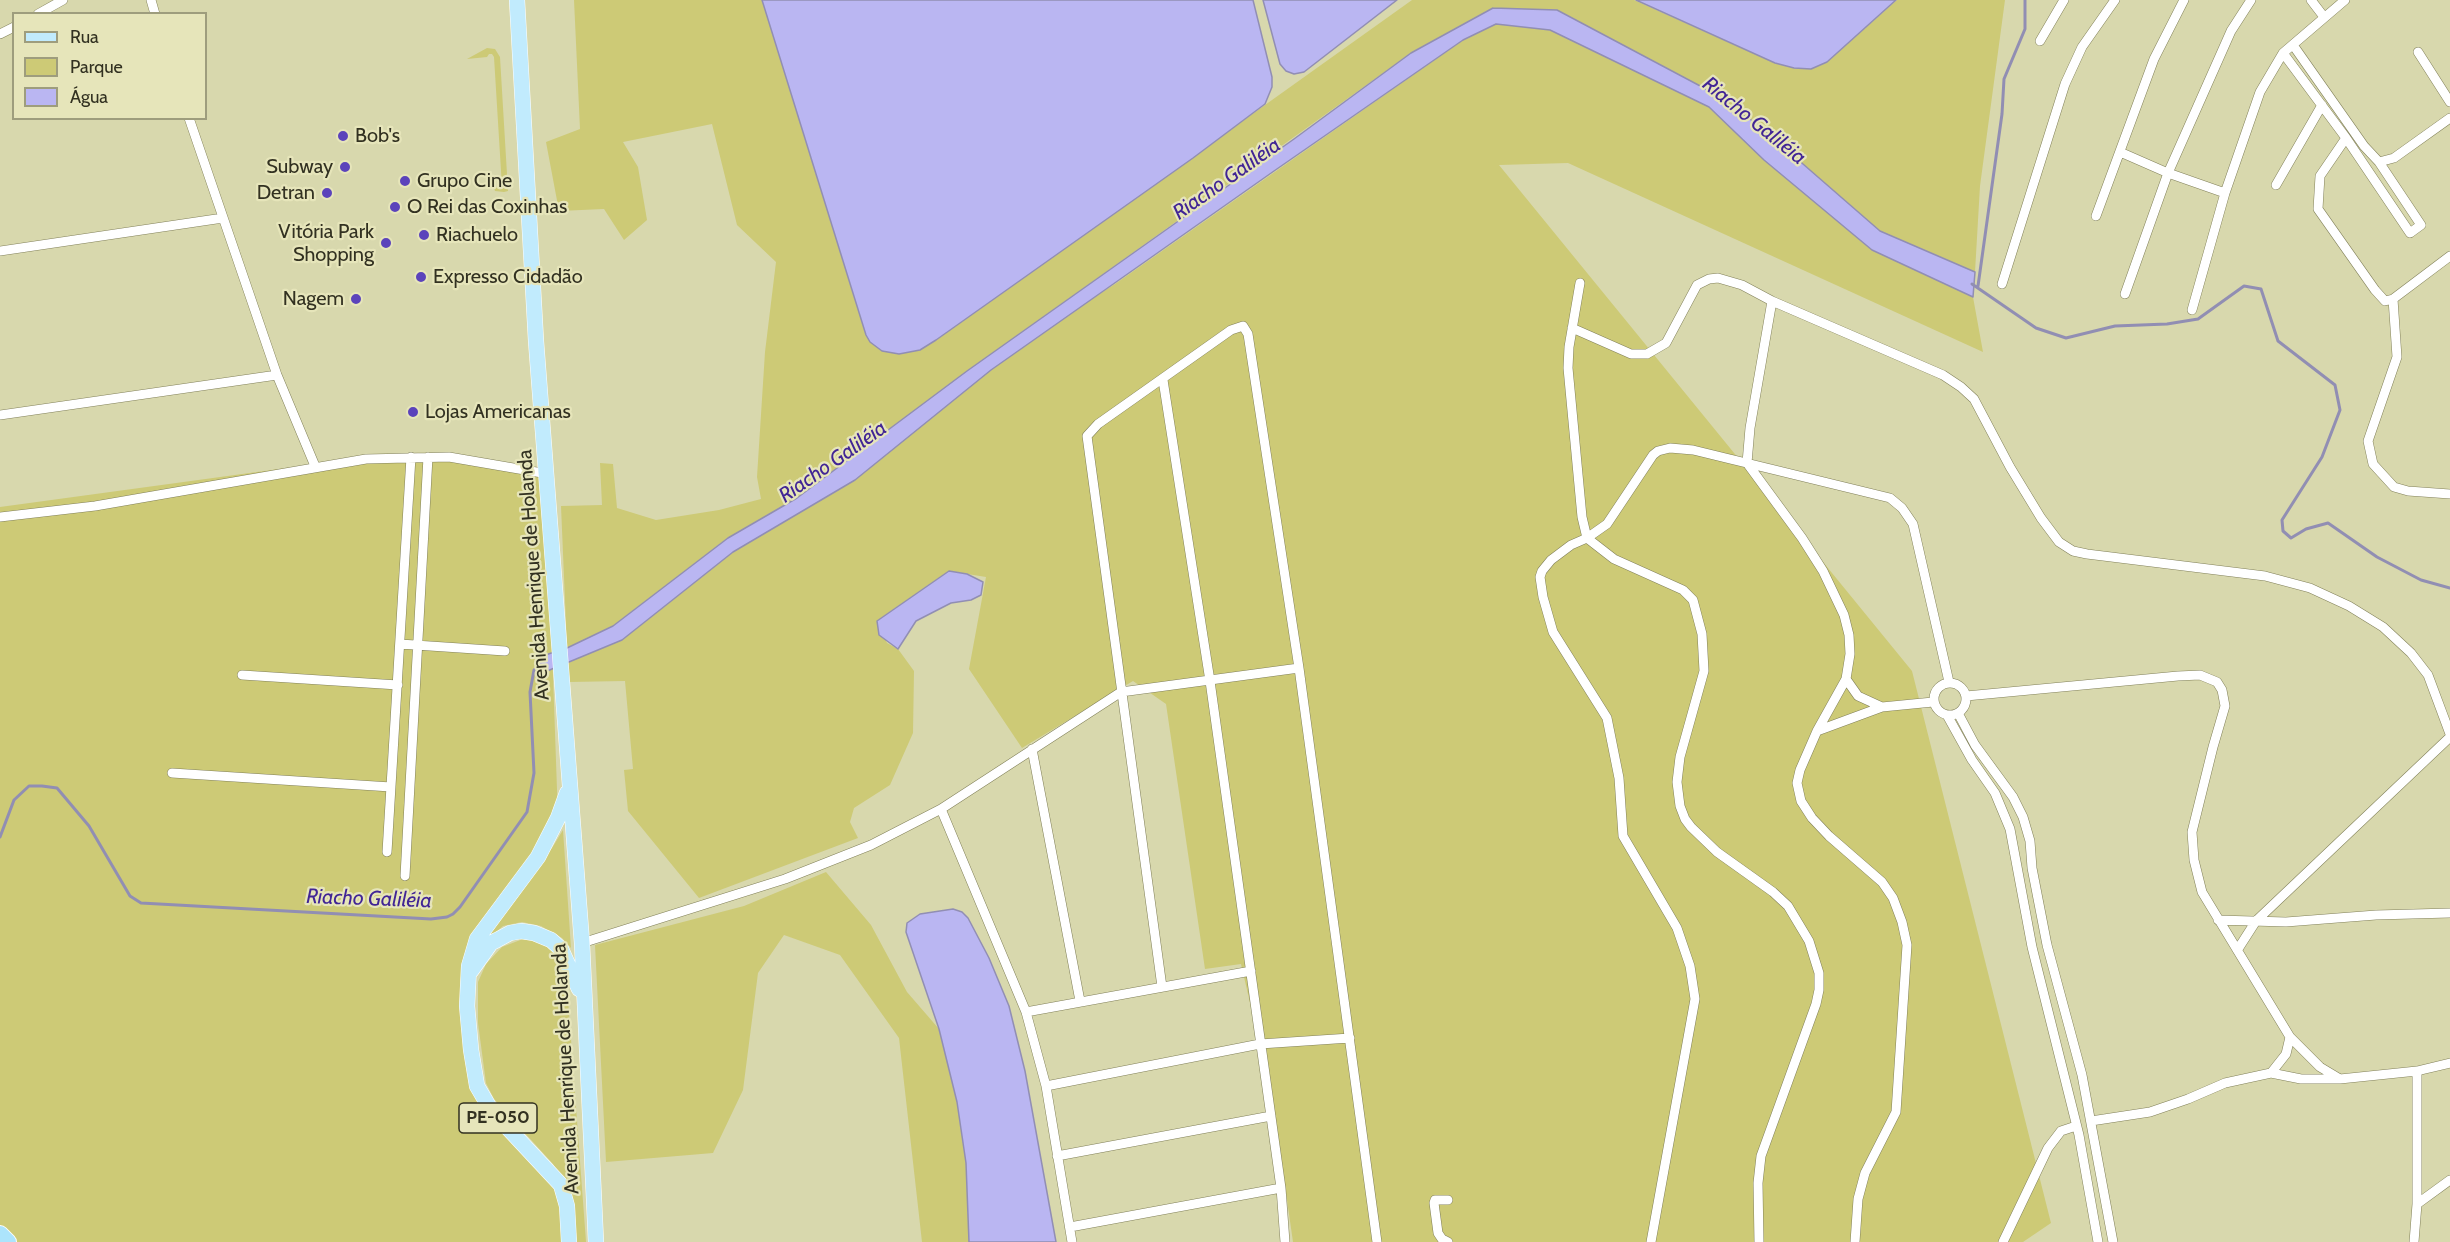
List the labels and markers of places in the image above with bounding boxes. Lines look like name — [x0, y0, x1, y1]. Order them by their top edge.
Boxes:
place label: Bob's — [355, 124, 400, 148]
marker: Bob's — [336, 129, 350, 143]
place label: Subway — [266, 155, 333, 179]
marker: Subway — [338, 160, 352, 174]
place label: Grupo Cine — [417, 169, 512, 193]
marker: Grupo Cine — [398, 174, 412, 188]
place label: Detran — [257, 181, 315, 205]
marker: Detran — [320, 186, 334, 200]
place label: O Rei das Coxinhas — [407, 195, 567, 219]
marker: O Rei das Coxinhas — [388, 200, 402, 214]
place label: Vitória Park Shopping — [278, 220, 374, 267]
place label: Riachuelo — [436, 223, 518, 247]
marker: Riachuelo — [417, 228, 431, 242]
marker: Vitória Park Shopping — [379, 236, 393, 250]
place label: Expresso Cidadão — [433, 265, 583, 289]
marker: Expresso Cidadão — [414, 270, 428, 284]
place label: Nagem — [283, 287, 344, 311]
marker: Nagem — [349, 292, 363, 306]
place label: Lojas Americanas — [425, 400, 571, 424]
marker: Lojas Americanas — [406, 405, 420, 419]

